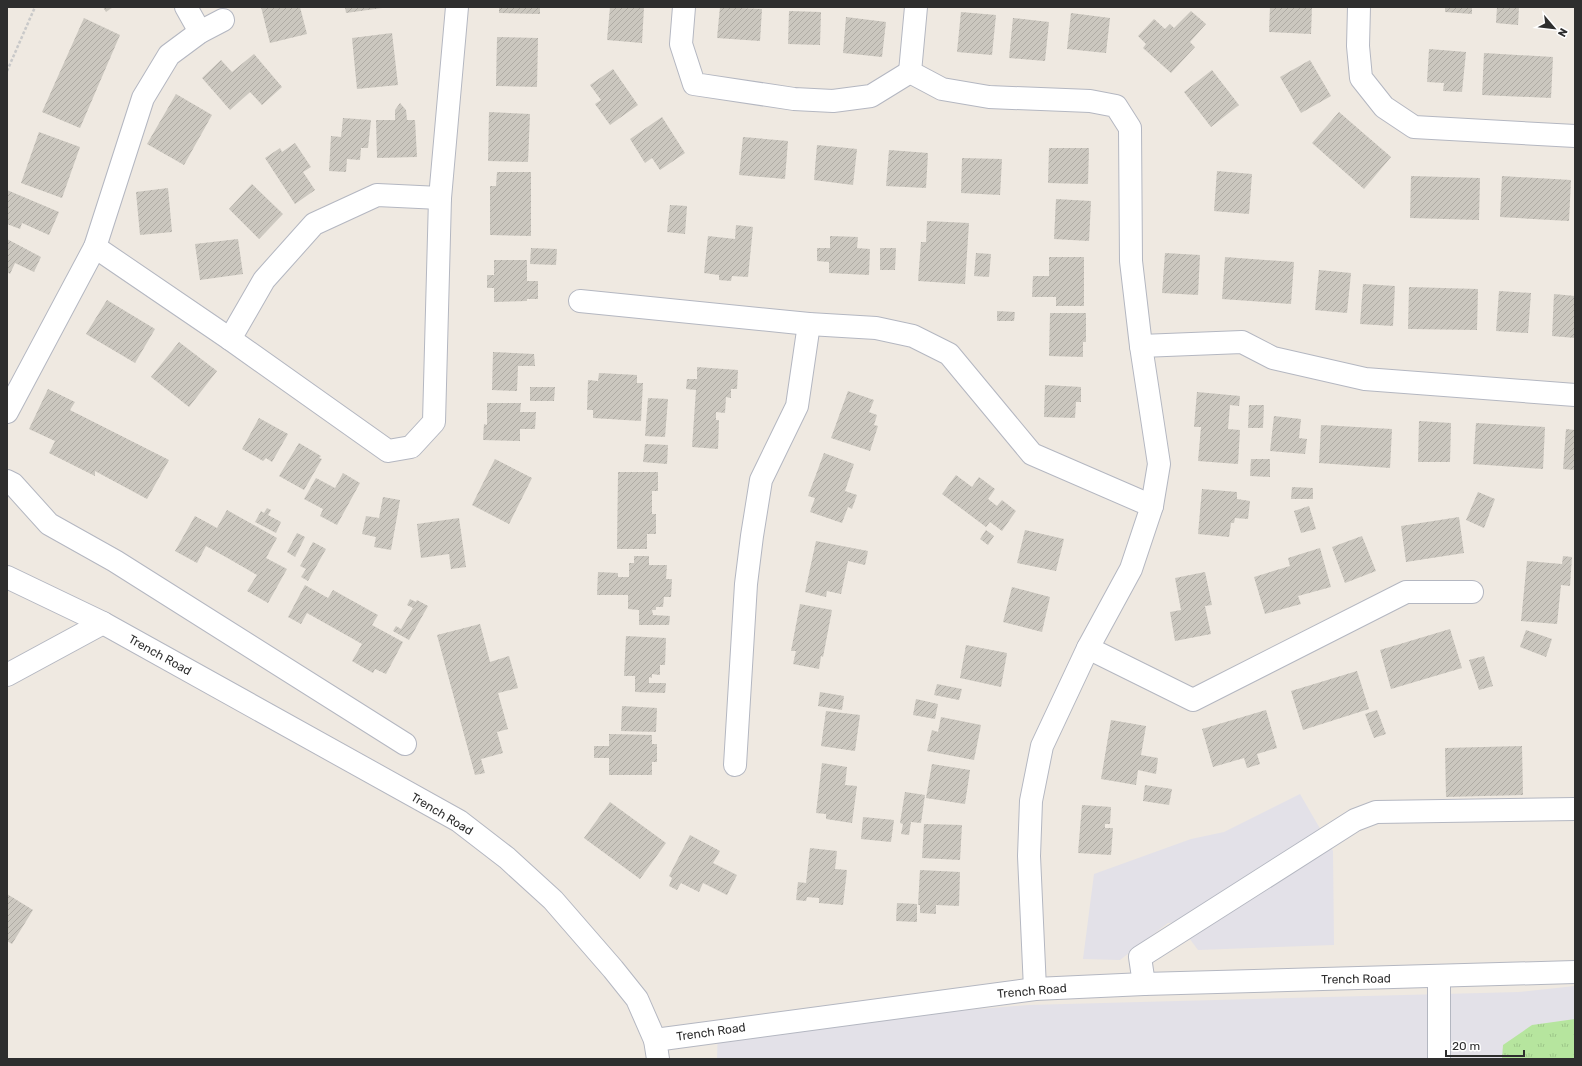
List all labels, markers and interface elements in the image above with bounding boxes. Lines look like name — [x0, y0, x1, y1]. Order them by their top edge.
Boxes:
north arrow — [1534, 8, 1574, 48]
text: N — [1555, 26, 1570, 39]
street label: Trench Road — [126, 632, 194, 678]
street label: Trench Road — [409, 790, 475, 838]
street label: Trench Road — [1321, 971, 1391, 987]
street label: Trench Road — [997, 981, 1067, 1001]
street label: Trench Road — [676, 1020, 746, 1044]
scale bar — [1446, 1032, 1524, 1058]
text: 20 m — [1452, 1039, 1480, 1053]

